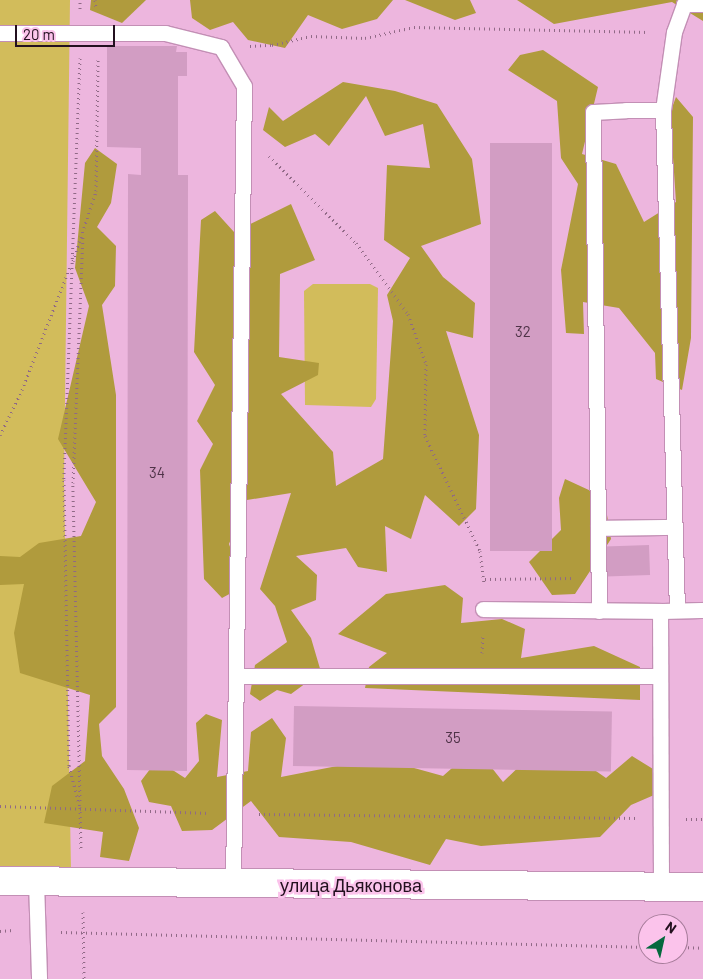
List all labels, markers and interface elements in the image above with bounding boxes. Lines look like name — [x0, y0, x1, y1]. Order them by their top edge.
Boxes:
scale bar — [18, 15, 118, 47]
text: 20 m — [23, 25, 55, 43]
house number: 32 — [515, 323, 531, 341]
house number: 34 — [149, 464, 165, 482]
house number: 35 — [445, 729, 461, 747]
street label: улица Дьяконова — [280, 874, 422, 896]
north arrow — [638, 914, 688, 964]
text: N — [663, 917, 680, 937]

